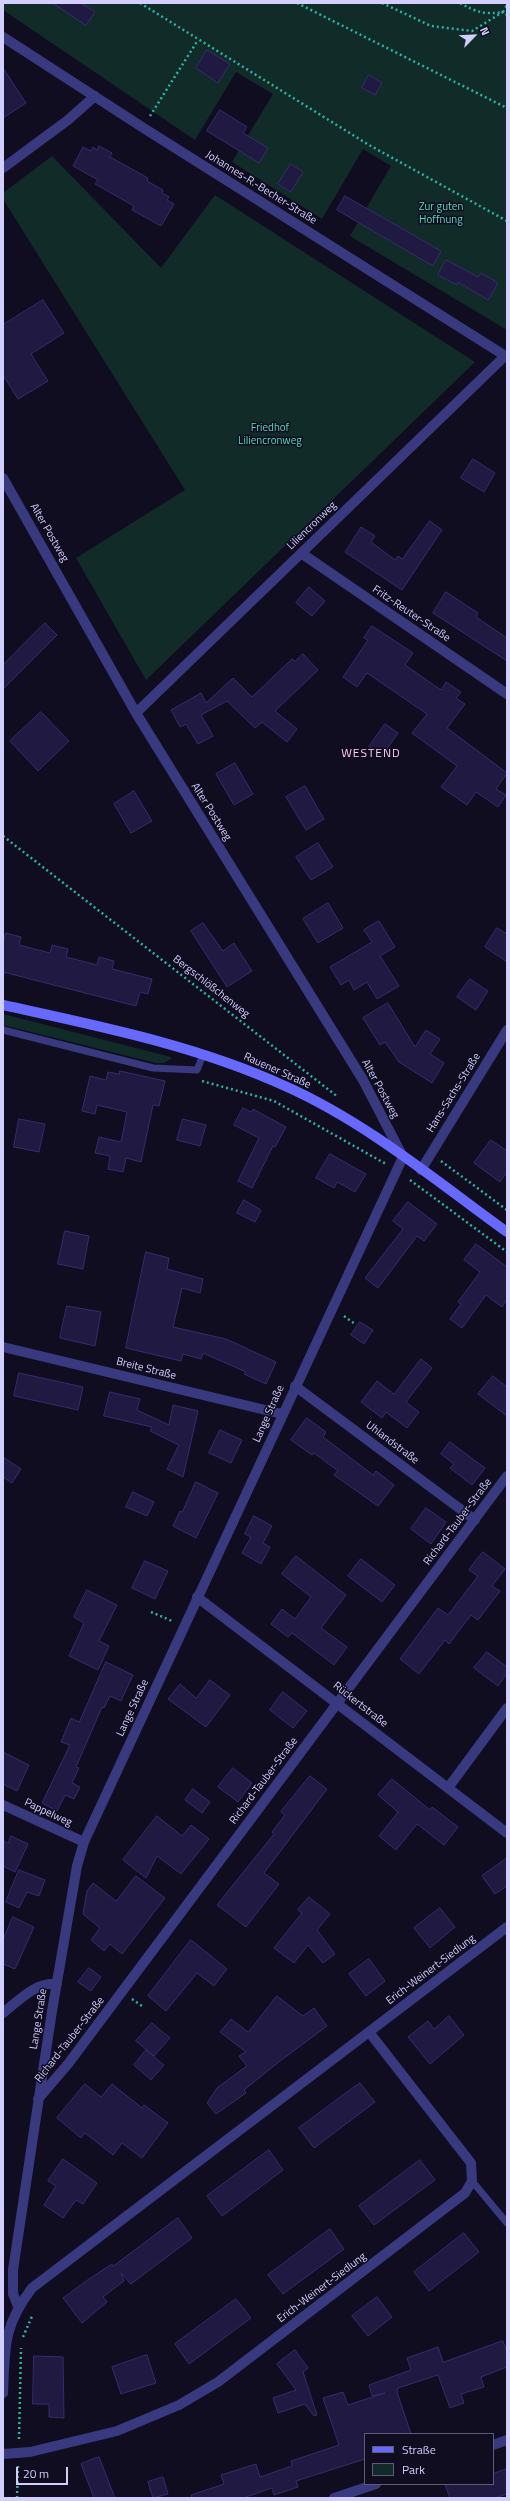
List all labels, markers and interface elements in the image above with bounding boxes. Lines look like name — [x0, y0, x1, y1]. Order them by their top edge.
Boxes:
north arrow — [454, 16, 494, 56]
text: N — [476, 24, 494, 38]
street label: Johannes-R.-Becher-Straße — [203, 148, 319, 228]
park label: Zur guten Hoffnung — [419, 200, 463, 226]
park label: Friedhof Liliencronweg — [238, 421, 302, 447]
street label: Liliencronweg — [284, 499, 340, 553]
street label: Alter Postweg — [27, 501, 71, 565]
street label: Fritz-Reuter-Straße — [369, 583, 453, 645]
district label: WESTEND — [341, 747, 401, 761]
street label: Alter Postweg — [188, 781, 234, 843]
street label: Bergschlößchenweg — [170, 953, 252, 1021]
street label: Rauener Straße — [241, 1050, 313, 1092]
street label: Hans-Sachs-Straße — [424, 1051, 484, 1135]
street label: Alter Postweg — [358, 1057, 402, 1121]
street label: Breite Straße — [115, 1355, 177, 1383]
street label: Lange Straße — [251, 1383, 287, 1445]
street label: Uhlandstraße — [363, 1419, 421, 1467]
street label: Richard-Tauber-Straße — [421, 1476, 495, 1568]
street label: Lange Straße — [114, 1677, 152, 1739]
street label: Rückertstraße — [330, 1680, 390, 1730]
street label: Richard-Tauber-Straße — [227, 1735, 301, 1827]
street label: Pappelweg — [22, 1796, 74, 1830]
street label: Erich-Weinert-Siedlung — [384, 1932, 478, 2008]
street label: Lange Straße — [28, 1988, 50, 2050]
street label: Richard-Tauber-Straße — [32, 1994, 108, 2086]
street label: Erich-Weinert-Siedlung — [275, 2250, 369, 2326]
legend — [364, 2433, 494, 2485]
text: Straße — [402, 2440, 436, 2459]
scale bar — [18, 2459, 70, 2485]
text: Park — [402, 2460, 425, 2479]
text: 20 m — [23, 2464, 49, 2483]

